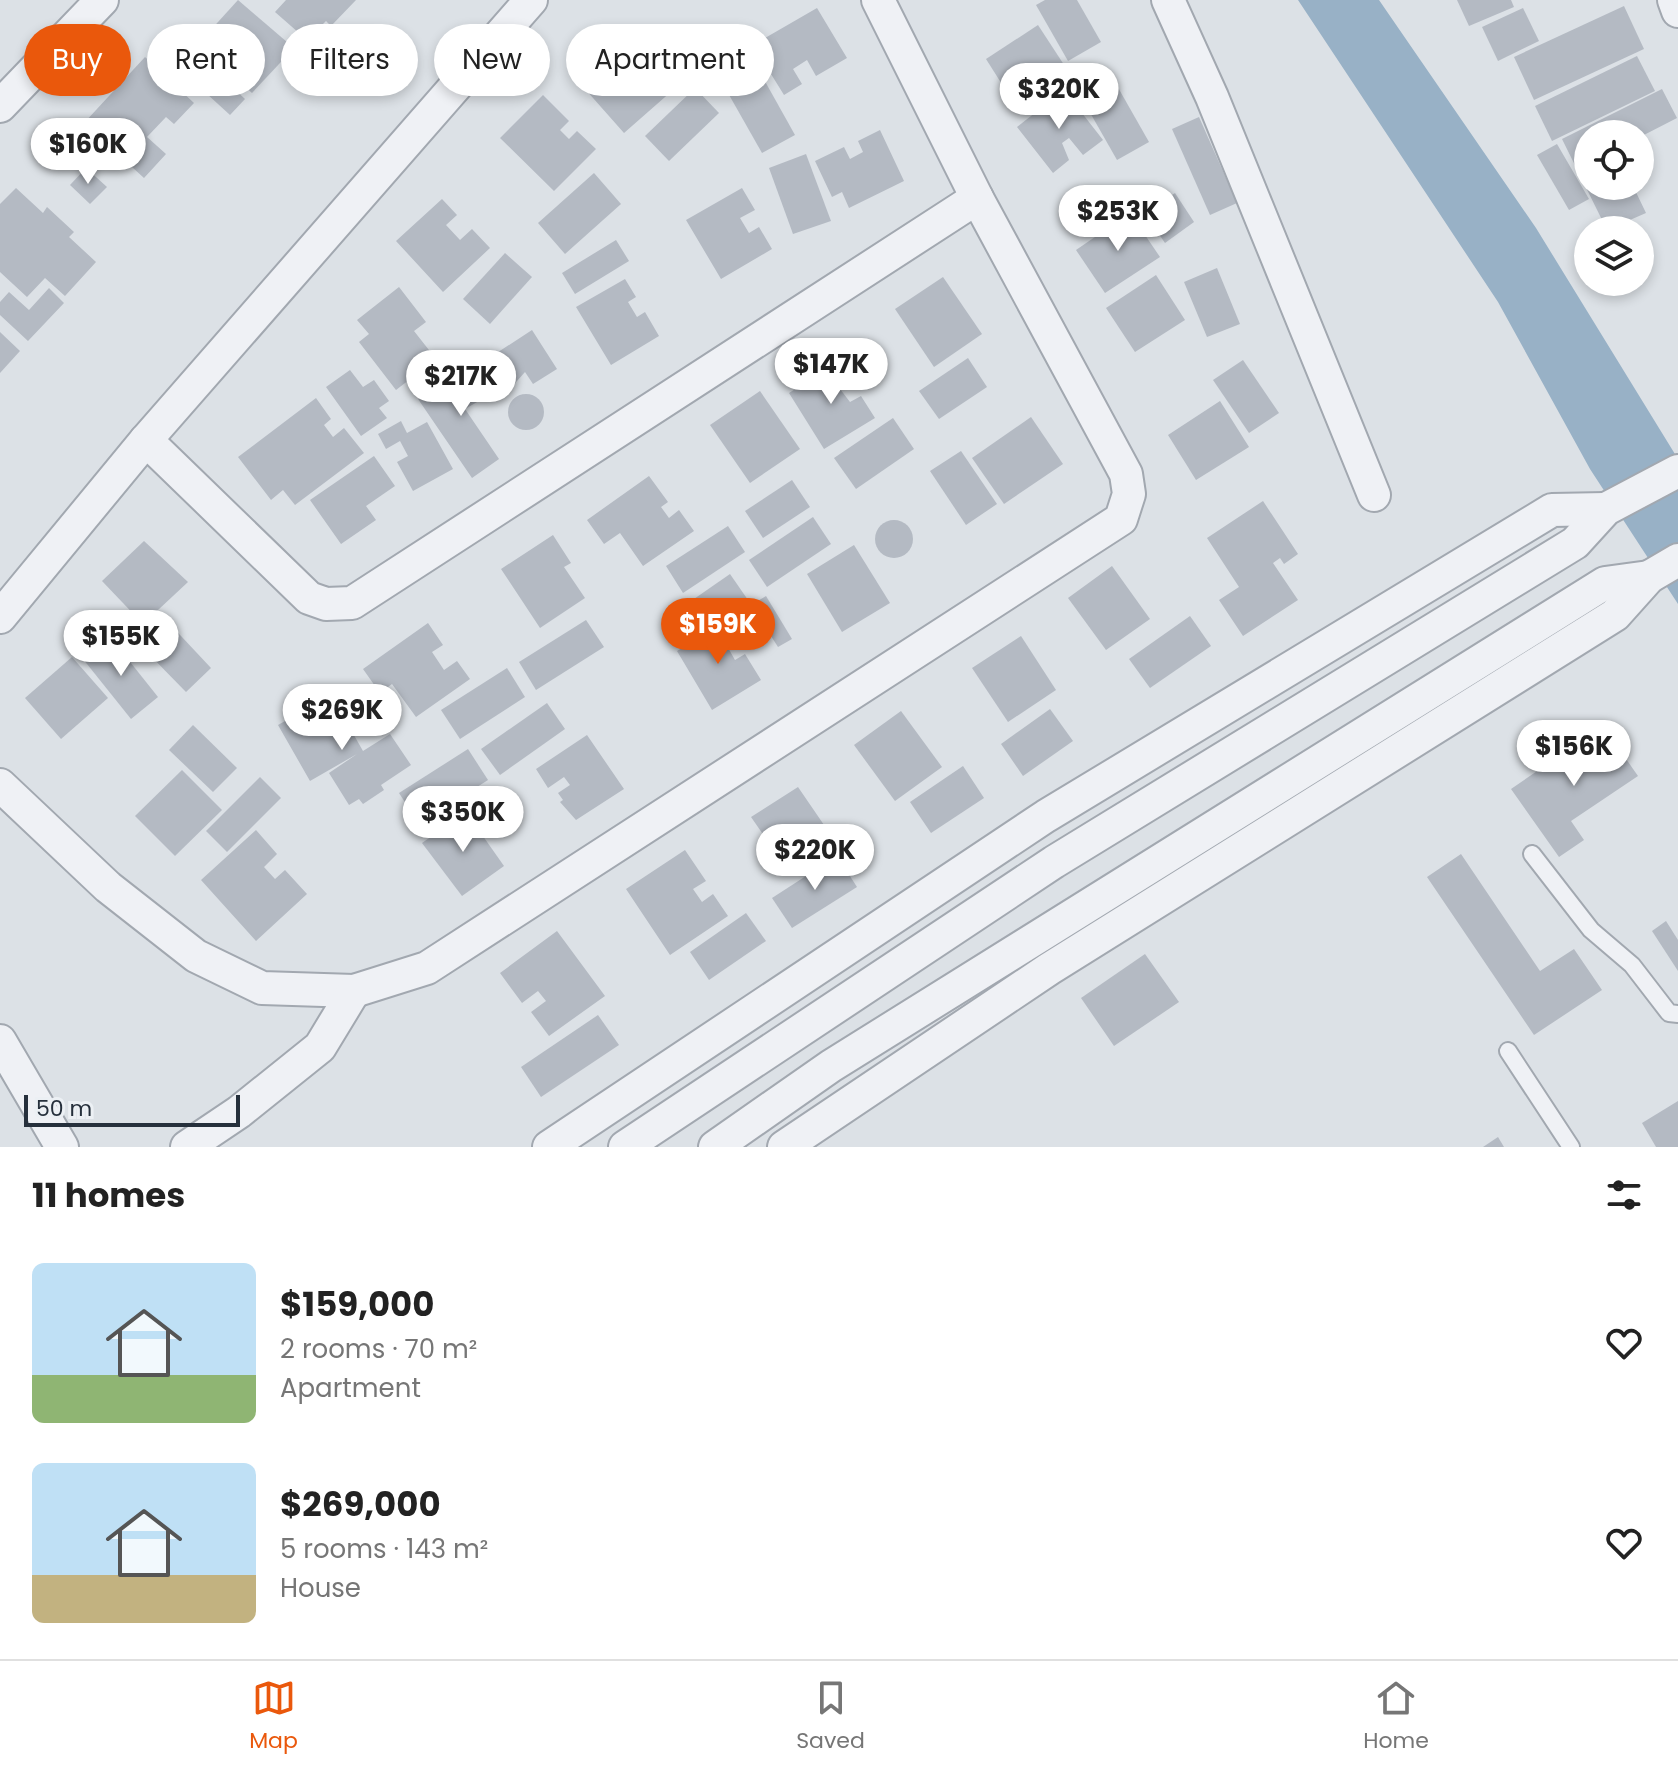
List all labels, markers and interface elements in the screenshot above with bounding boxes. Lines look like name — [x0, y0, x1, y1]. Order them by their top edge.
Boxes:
chip: Buy — [24, 24, 131, 96]
chip: Rent — [147, 24, 265, 96]
chip: Filters — [281, 24, 418, 96]
chip: New — [434, 24, 550, 96]
chip: Apartment — [566, 24, 774, 96]
pin: $320K — [1003, 63, 1115, 131]
text: $320K — [1018, 71, 1100, 107]
pin: $160K — [32, 118, 144, 186]
map controls — [1574, 120, 1654, 296]
button: locate — [1574, 120, 1654, 200]
text: $160K — [49, 126, 127, 162]
pin: $253K — [1062, 185, 1174, 253]
text: $253K — [1077, 193, 1159, 229]
button: layers — [1574, 216, 1654, 296]
pin: $147K — [775, 338, 887, 406]
text: $147K — [793, 346, 869, 382]
pin: $217K — [405, 350, 517, 418]
text: $217K — [424, 358, 498, 394]
pin: $159K — [662, 598, 774, 666]
text: $159K — [679, 606, 757, 642]
pin: $155K — [65, 610, 177, 678]
text: $155K — [82, 618, 160, 654]
pin: $269K — [286, 684, 398, 752]
text: $269K — [301, 692, 383, 728]
pin: $156K — [1518, 720, 1630, 788]
text: $156K — [1535, 728, 1613, 764]
pin: $350K — [407, 786, 519, 854]
text: $350K — [421, 794, 505, 830]
pin: $220K — [759, 824, 871, 892]
text: $220K — [774, 832, 856, 868]
scale bar — [24, 1091, 240, 1127]
text: 50 m — [36, 1093, 92, 1124]
text: 11 homes — [32, 1171, 185, 1219]
icon: filters — [1602, 1173, 1646, 1217]
text: $159,000 — [280, 1280, 434, 1328]
icon: home — [96, 1295, 192, 1391]
icon: heart — [1602, 1321, 1646, 1365]
text: 2 rooms · 70 m² — [280, 1331, 477, 1367]
text: Apartment — [280, 1370, 421, 1406]
text: $269,000 — [280, 1480, 441, 1528]
icon: home — [96, 1495, 192, 1591]
icon: heart — [1602, 1521, 1646, 1565]
text: 5 rooms · 143 m² — [280, 1531, 488, 1567]
text: House — [280, 1570, 361, 1606]
tab: Map — [249, 1676, 298, 1757]
tab: Saved — [796, 1676, 865, 1757]
tab: Home — [1363, 1676, 1429, 1757]

